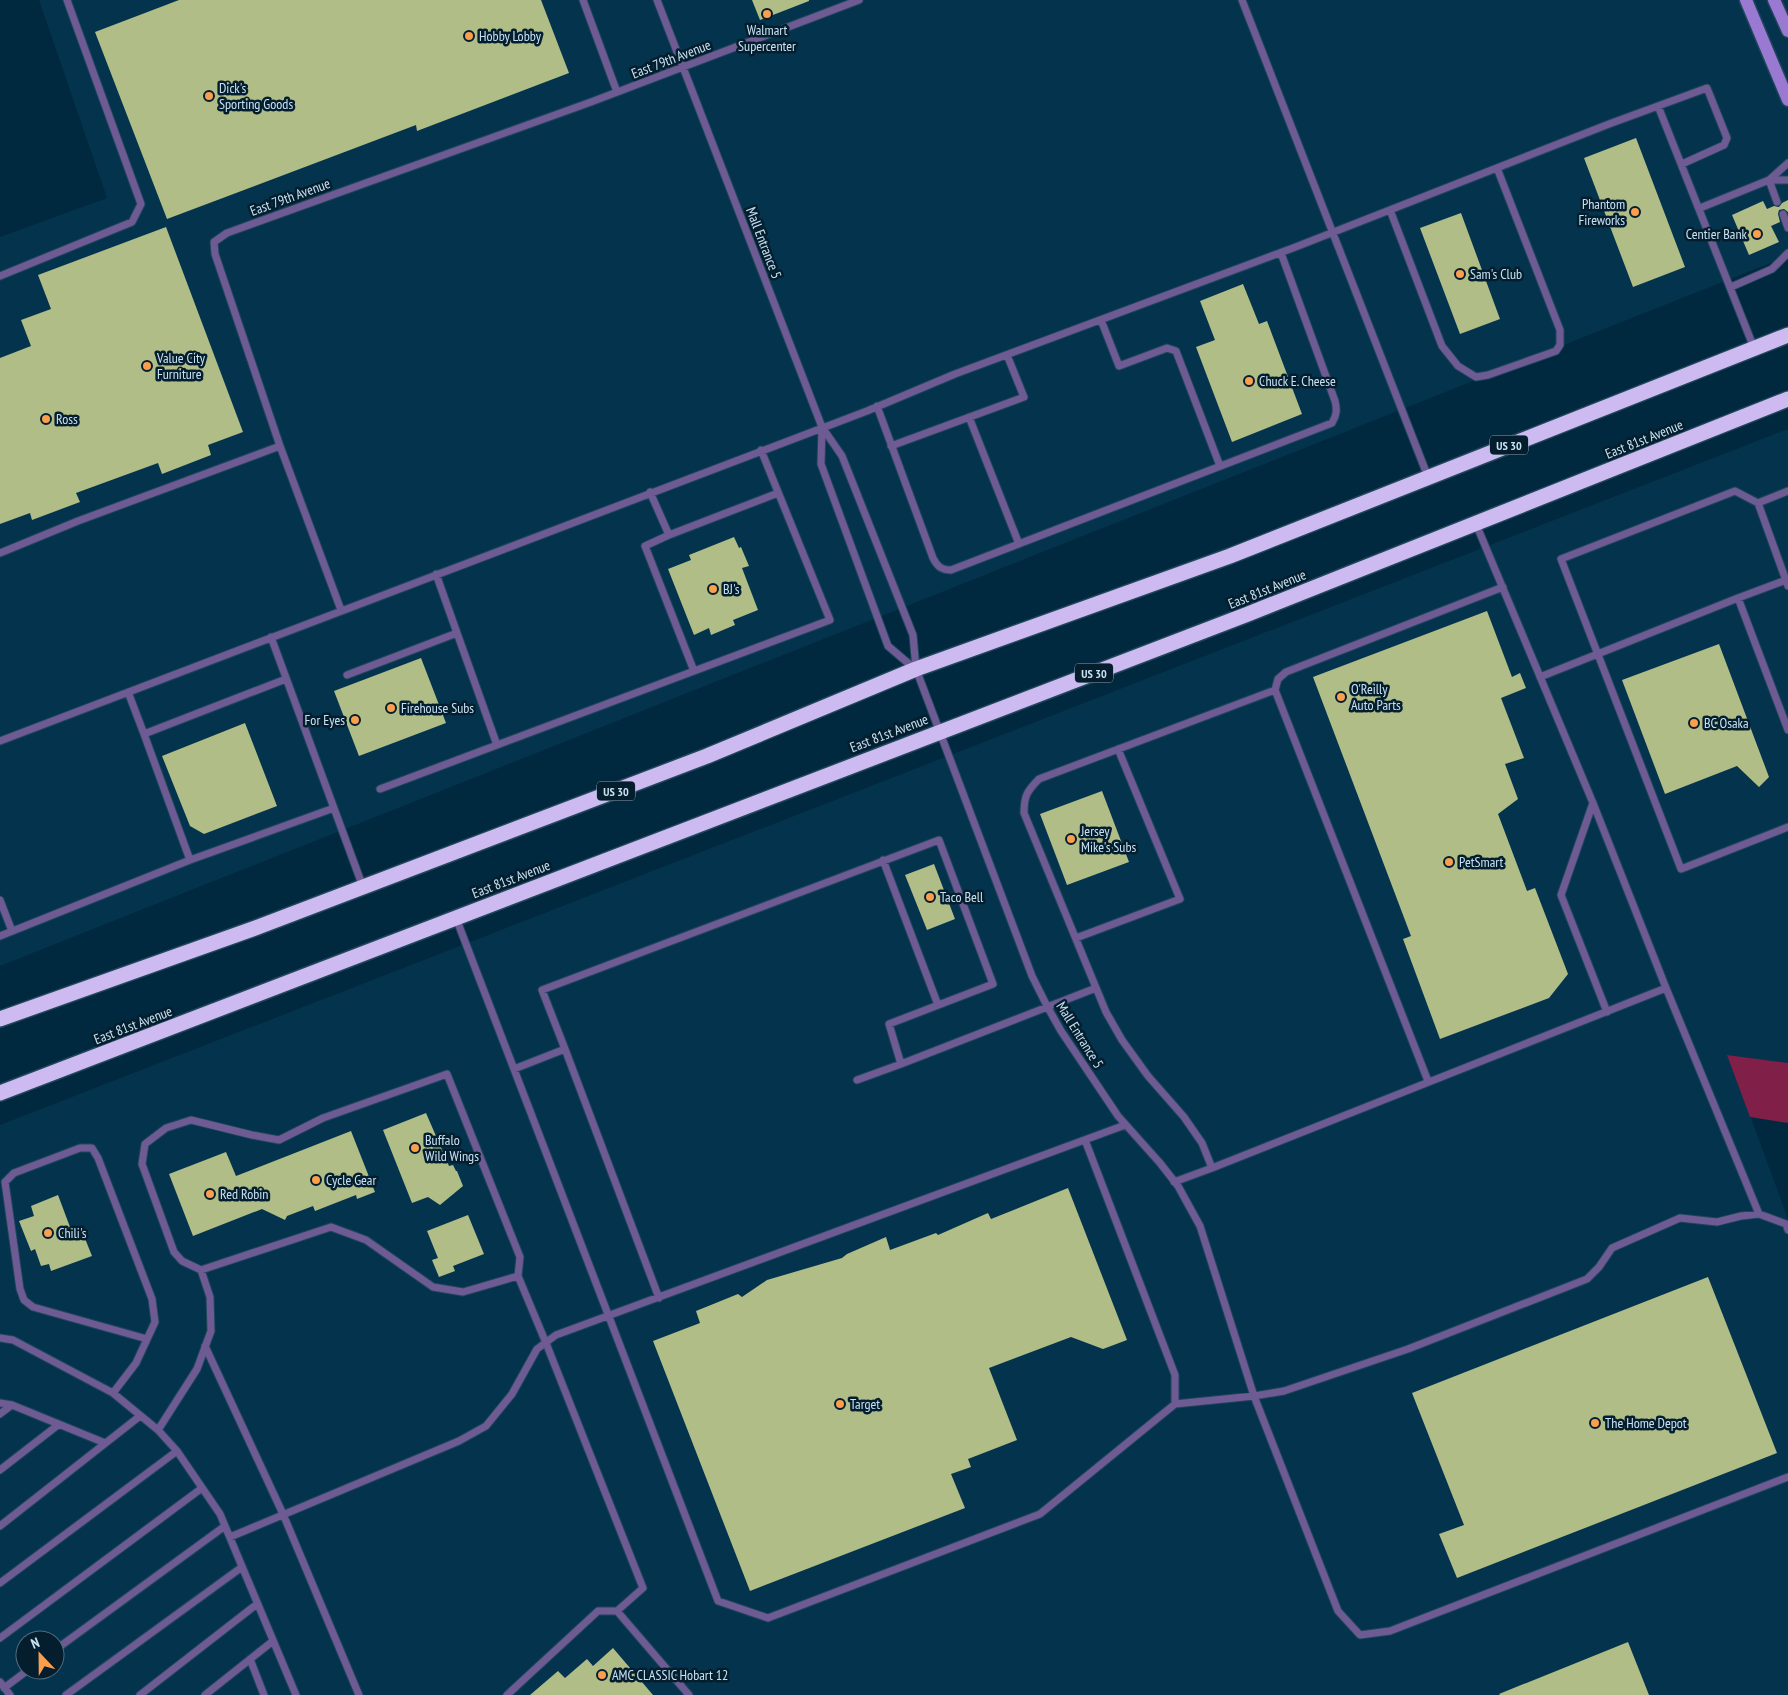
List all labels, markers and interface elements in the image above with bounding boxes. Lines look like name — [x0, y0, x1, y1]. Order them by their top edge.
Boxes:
marker: Walmart Supercenter — [761, 8, 773, 20]
place label: Walmart Supercenter — [738, 21, 796, 55]
place label: Hobby Lobby — [479, 27, 542, 45]
marker: Hobby Lobby — [463, 30, 475, 42]
street label: East 79th Avenue — [629, 36, 714, 82]
place label: Dick's Sporting Goods — [219, 79, 293, 113]
marker: Dick's Sporting Goods — [203, 90, 215, 102]
street label: East 79th Avenue — [248, 174, 333, 220]
place label: Phantom Fireworks — [1578, 195, 1625, 229]
street label: Mall Entrance 5 — [742, 205, 786, 281]
marker: Phantom Fireworks — [1629, 206, 1641, 218]
place label: Centier Bank — [1686, 225, 1748, 243]
marker: Centier Bank — [1751, 228, 1763, 240]
place label: Sam's Club — [1470, 265, 1522, 283]
marker: Sam's Club — [1454, 268, 1466, 280]
place label: Value City Furniture — [156, 349, 206, 383]
marker: Value City Furniture — [141, 360, 153, 372]
place label: Chuck E. Cheese — [1259, 372, 1336, 390]
marker: Chuck E. Cheese — [1243, 375, 1255, 387]
place label: Ross — [56, 410, 78, 428]
marker: Ross — [40, 413, 52, 425]
street label: East 81st Avenue — [1602, 415, 1686, 463]
road number: US 30 — [1490, 436, 1528, 454]
street label: East 81st Avenue — [1225, 565, 1309, 613]
place label: BJ's — [723, 580, 740, 598]
marker: BJ's — [707, 583, 719, 595]
road number: US 30 — [1075, 664, 1113, 682]
place label: O'Reilly Auto Parts — [1351, 680, 1401, 714]
marker: O'Reilly Auto Parts — [1335, 691, 1347, 703]
place label: Firehouse Subs — [401, 699, 474, 717]
marker: Firehouse Subs — [385, 702, 397, 714]
street label: East 81st Avenue — [847, 710, 931, 756]
place label: For Eyes — [305, 711, 345, 729]
marker: For Eyes — [349, 714, 361, 726]
place label: BC Osaka — [1704, 714, 1749, 732]
marker: BC Osaka — [1688, 717, 1700, 729]
road number: US 30 — [597, 781, 635, 800]
place label: Jersey Mike's Subs — [1080, 822, 1136, 856]
marker: Jersey Mike's Subs — [1065, 833, 1077, 845]
place label: PetSmart — [1459, 853, 1503, 871]
street label: East 81st Avenue — [469, 856, 553, 902]
marker: PetSmart — [1443, 856, 1455, 868]
place label: Taco Bell — [940, 888, 984, 906]
marker: Taco Bell — [924, 891, 936, 903]
street label: Mall Entrance 5 — [1052, 998, 1108, 1072]
street label: East 81st Avenue — [91, 1002, 175, 1048]
place label: Buffalo Wild Wings — [425, 1131, 479, 1165]
marker: Buffalo Wild Wings — [409, 1142, 421, 1154]
place label: Cycle Gear — [326, 1171, 376, 1189]
marker: Cycle Gear — [310, 1174, 322, 1186]
place label: Red Robin — [220, 1185, 268, 1203]
marker: Red Robin — [204, 1188, 216, 1200]
place label: Chili's — [58, 1224, 87, 1242]
marker: Chili's — [42, 1227, 54, 1239]
place label: Target — [850, 1395, 880, 1413]
marker: Target — [834, 1398, 846, 1410]
place label: The Home Depot — [1605, 1414, 1687, 1432]
marker: The Home Depot — [1589, 1417, 1601, 1429]
north arrow — [15, 1630, 65, 1680]
text: N — [28, 1633, 42, 1653]
place label: AMC CLASSIC Hobart 12 — [612, 1666, 728, 1684]
marker: AMC CLASSIC Hobart 12 — [596, 1669, 608, 1681]

